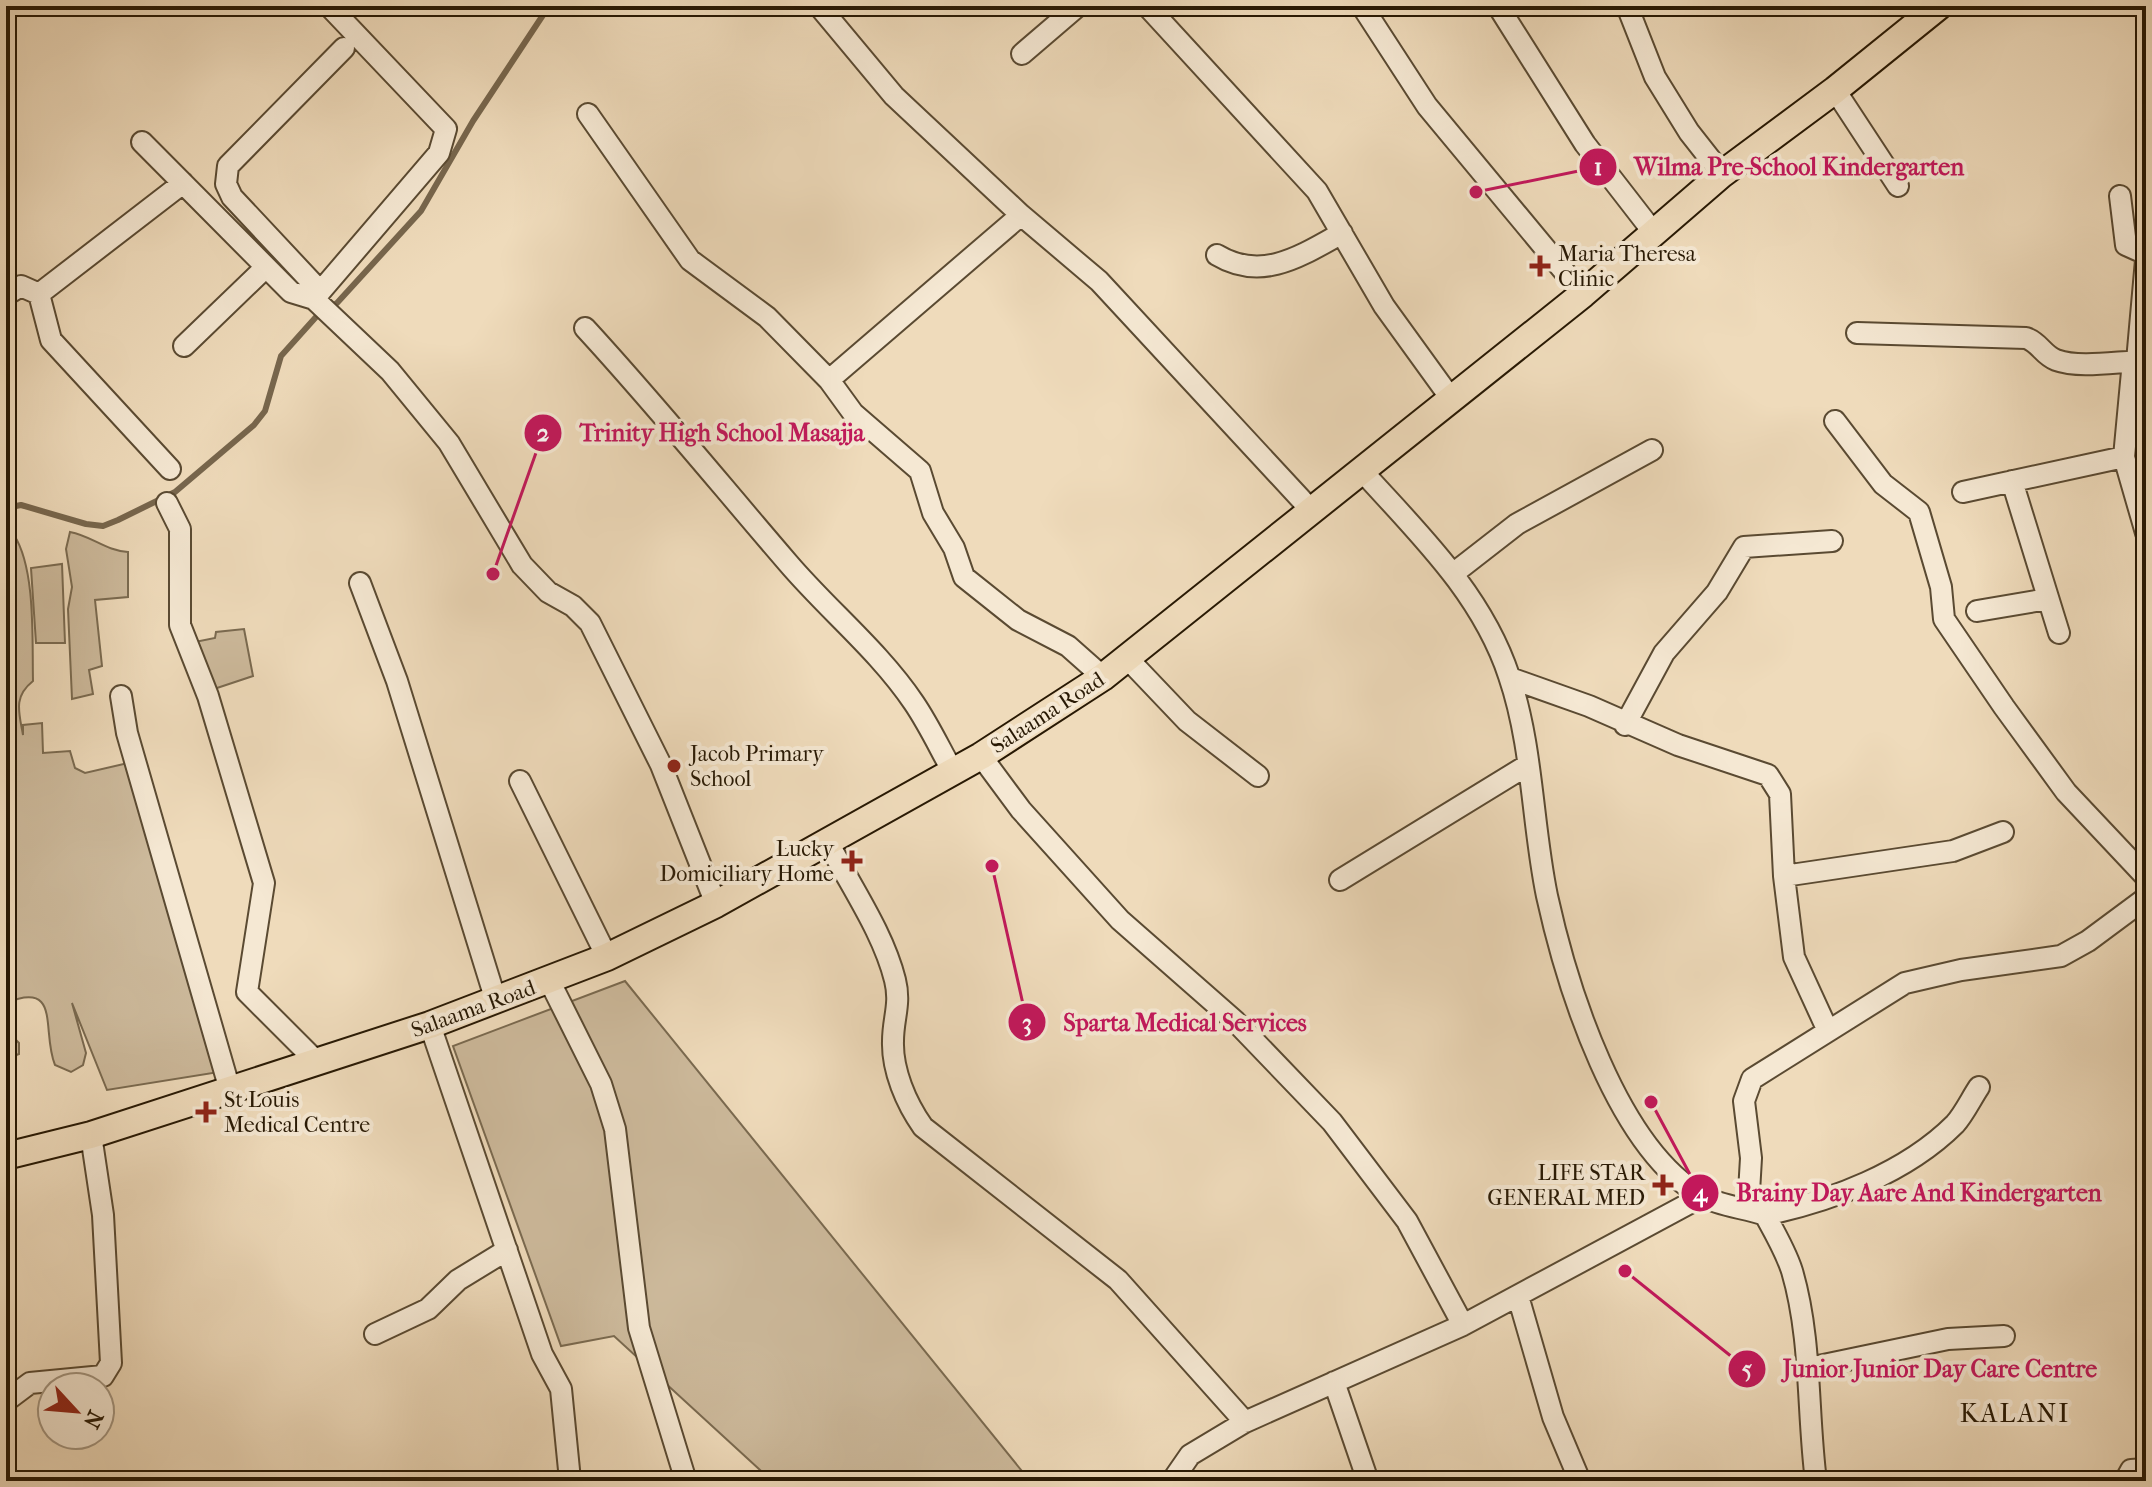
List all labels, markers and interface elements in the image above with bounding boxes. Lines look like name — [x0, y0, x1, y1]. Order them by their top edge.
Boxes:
callout: Wilma Pre-School Kindergarten — [1578, 143, 1980, 191]
text: 1 — [1594, 153, 1602, 181]
text: Wilma Pre-School Kindergarten — [1633, 153, 1965, 181]
place label: Maria Theresa Clinic — [1558, 241, 1697, 292]
marker: Maria Theresa Clinic — [1529, 255, 1551, 277]
callout: Trinity High School Masajja — [523, 409, 880, 457]
text: 2 — [537, 419, 549, 447]
text: Trinity High School Masajja — [578, 419, 865, 447]
street label: Salaama Road — [986, 666, 1110, 759]
place label: Jacob Primary School — [688, 741, 825, 792]
marker: Jacob Primary School — [665, 757, 683, 775]
place label: Lucky Domiciliary Home — [660, 836, 835, 887]
marker: Lucky Domiciliary Home — [841, 850, 863, 872]
street label: Salaama Road — [408, 974, 540, 1043]
callout: Sparta Medical Services — [1007, 998, 1323, 1046]
text: 3 — [1022, 1009, 1032, 1037]
text: Sparta Medical Services — [1063, 1009, 1307, 1037]
place label: St Louis Medical Centre — [224, 1087, 370, 1138]
marker: St Louis Medical Centre — [195, 1101, 217, 1123]
place label: LIFE STAR GENERAL MED — [1487, 1160, 1646, 1211]
callout: Brainy Day Aare And Kindergarten — [1680, 1169, 2118, 1217]
marker: LIFE STAR GENERAL MED — [1652, 1174, 1674, 1196]
text: 4 — [1692, 1179, 1709, 1208]
text: Brainy Day Aare And Kindergarten — [1736, 1179, 2103, 1207]
callout: Junior Junior Day Care Centre — [1727, 1345, 2113, 1393]
text: 5 — [1742, 1355, 1752, 1383]
text: Junior Junior Day Care Centre — [1781, 1355, 2097, 1383]
north arrow — [36, 1371, 116, 1451]
district label: KALANI — [1960, 1398, 2070, 1429]
text: N — [78, 1406, 108, 1433]

